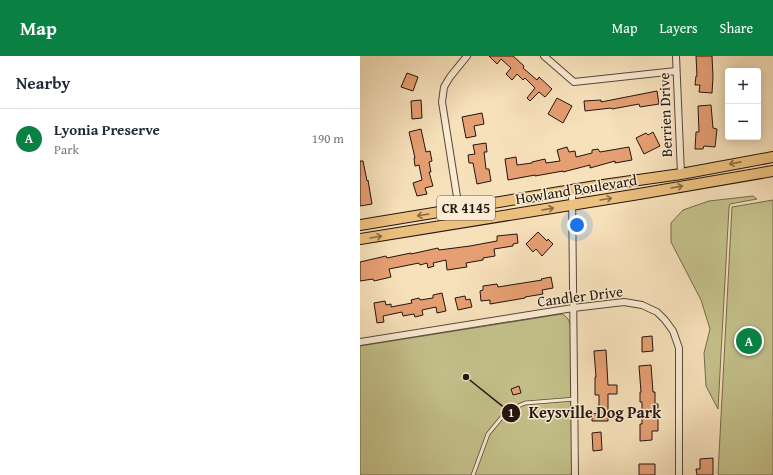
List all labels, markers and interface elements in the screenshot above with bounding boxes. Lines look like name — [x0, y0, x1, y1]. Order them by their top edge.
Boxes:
text: Map — [20, 14, 57, 42]
text: Map — [612, 18, 638, 38]
text: Layers — [660, 18, 698, 38]
text: Share — [720, 18, 753, 38]
map controls — [725, 68, 761, 140]
button: + — [725, 68, 761, 104]
text: Nearby — [16, 70, 70, 95]
street label: Berrien Drive — [653, 72, 677, 158]
button: − — [725, 104, 761, 140]
text: Lyonia Preserve — [54, 119, 160, 140]
text: A — [25, 129, 33, 148]
text: 190 m — [312, 129, 344, 148]
text: Park — [54, 140, 79, 159]
one-way arrow — [728, 160, 741, 168]
street label: Howland Boulevard — [514, 169, 638, 209]
one-way arrow — [670, 183, 683, 191]
one-way arrow — [599, 195, 612, 203]
road number: CR 4145 — [437, 196, 495, 220]
one-way arrow — [541, 205, 554, 213]
one-way arrow — [417, 211, 430, 219]
your location — [567, 215, 587, 235]
one-way arrow — [369, 233, 382, 241]
street label: Candler Drive — [536, 280, 624, 312]
pin: A — [736, 326, 762, 356]
callout: Keysville Dog Park — [501, 399, 669, 427]
text: Keysville Dog Park — [529, 400, 662, 424]
text: 1 — [508, 404, 514, 421]

